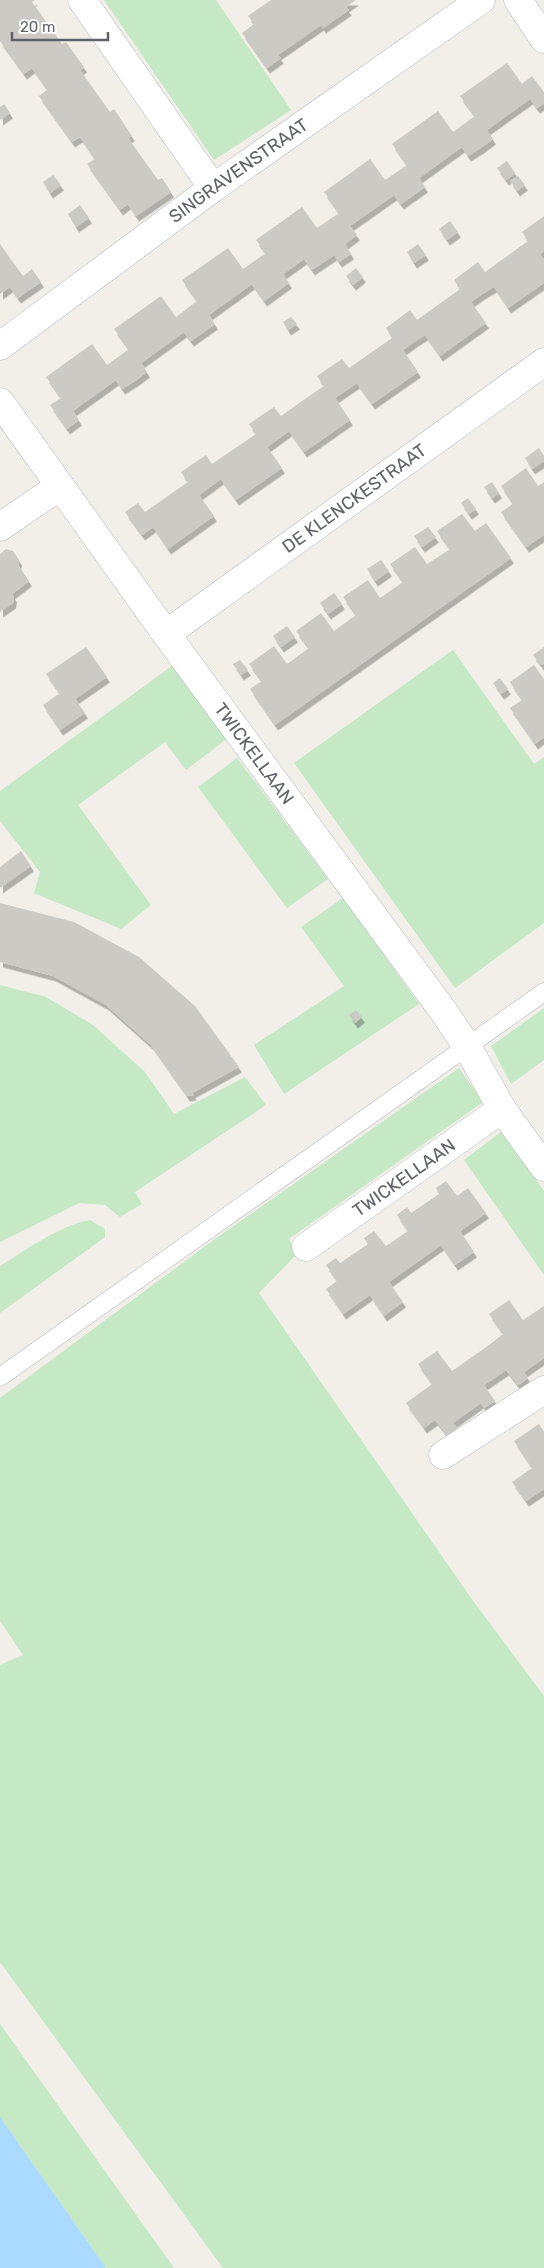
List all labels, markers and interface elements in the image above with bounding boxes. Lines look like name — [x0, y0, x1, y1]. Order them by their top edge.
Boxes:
scale bar — [12, 10, 109, 42]
text: 20 m — [20, 18, 55, 36]
street label: SINGRAVENSTRAAT — [165, 114, 312, 228]
street label: DE KLENCKESTRAAT — [278, 439, 431, 558]
street label: TWICKELLAAN — [210, 699, 299, 809]
street label: TWICKELLAAN — [349, 1134, 460, 1222]

